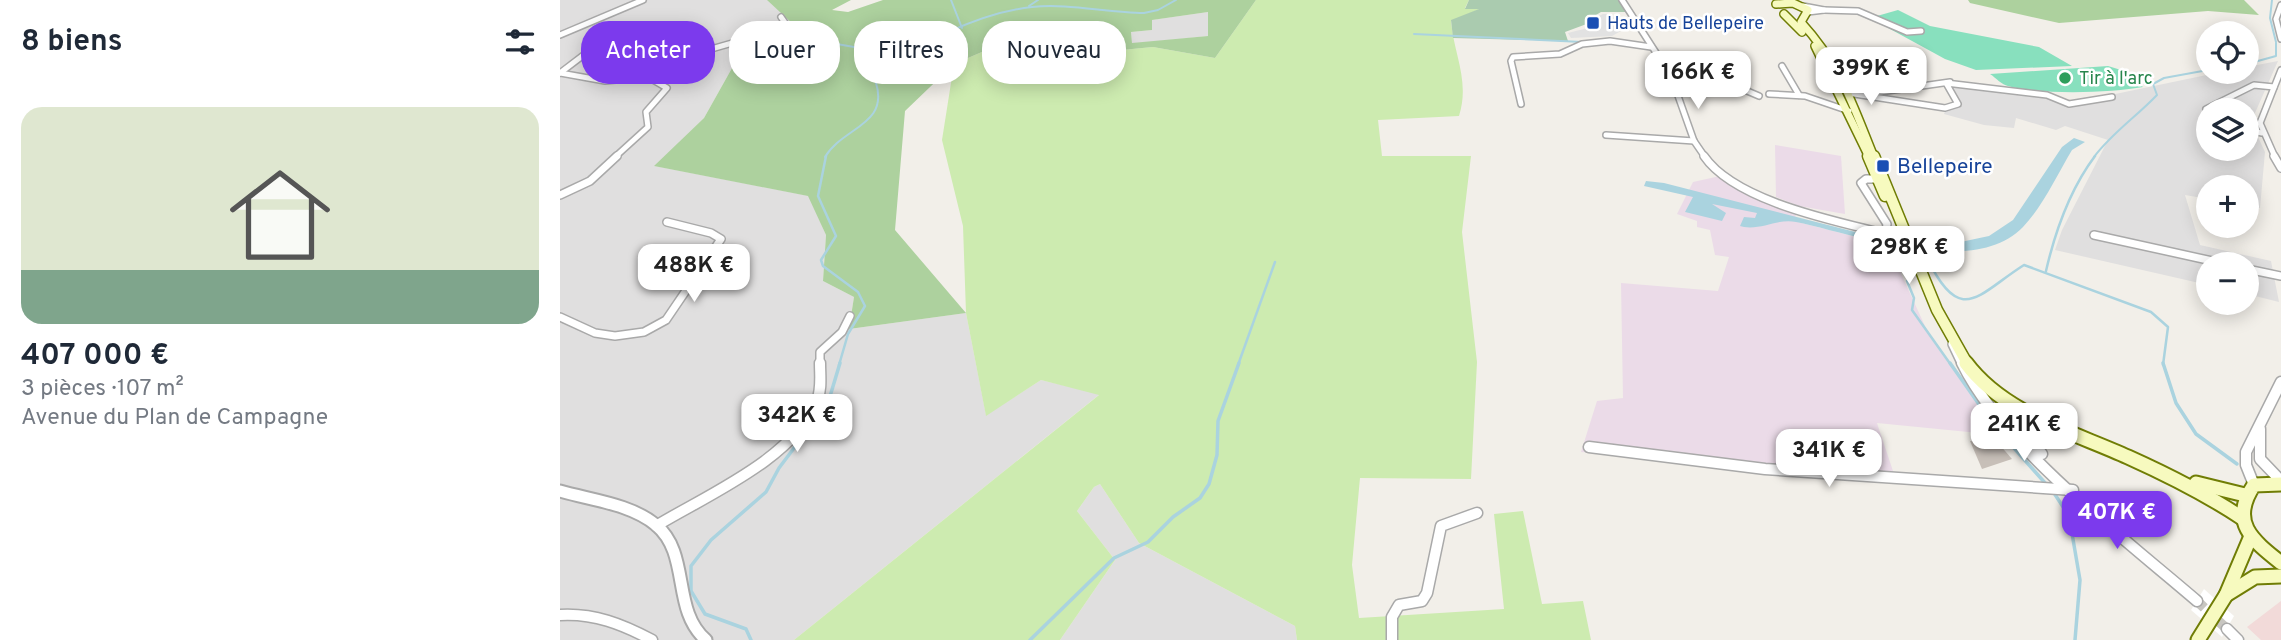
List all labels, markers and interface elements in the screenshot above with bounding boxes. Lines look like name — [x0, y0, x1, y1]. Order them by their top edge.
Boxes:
place label: Hauts de Bellepeire — [1607, 13, 1764, 36]
marker: Hauts de Bellepeire — [1585, 15, 1601, 31]
chip: Acheter — [581, 21, 715, 84]
chip: Louer — [729, 21, 840, 84]
chip: Filtres — [854, 21, 968, 84]
chip: Nouveau — [982, 21, 1126, 84]
map controls — [2196, 21, 2259, 315]
button: locate — [2196, 21, 2259, 84]
icon: filters — [501, 23, 539, 61]
text: 8 biens — [21, 24, 123, 61]
pin: 399K € — [1814, 48, 1928, 107]
pin: 166K € — [1641, 52, 1755, 111]
text: 399K € — [1832, 55, 1910, 84]
text: 166K € — [1661, 59, 1735, 88]
place label: Tir à l'arc — [2079, 68, 2153, 91]
marker: Tir à l'arc — [2057, 70, 2073, 86]
button: layers — [2196, 98, 2259, 161]
icon: home — [217, 152, 343, 278]
place label: Bellepeire — [1897, 154, 1993, 181]
marker: Bellepeire — [1875, 158, 1891, 174]
button: + — [2196, 175, 2259, 238]
pin: 298K € — [1852, 226, 1966, 286]
text: 298K € — [1869, 234, 1949, 263]
pin: 488K € — [637, 244, 751, 304]
text: 488K € — [654, 252, 734, 281]
button: − — [2196, 252, 2259, 315]
text: 407 000 € — [21, 338, 169, 375]
text: 3 pièces · 107 m² — [21, 375, 184, 404]
pin: 342K € — [740, 394, 854, 454]
text: 342K € — [757, 402, 837, 431]
text: Avenue du Plan de Campagne — [21, 404, 328, 433]
pin: 241K € — [1967, 404, 2081, 463]
text: 241K € — [1987, 411, 2061, 440]
pin: 341K € — [1772, 430, 1886, 489]
text: 341K € — [1792, 437, 1866, 466]
pin: 407K € — [2060, 491, 2174, 551]
text: 407K € — [2078, 499, 2156, 528]

